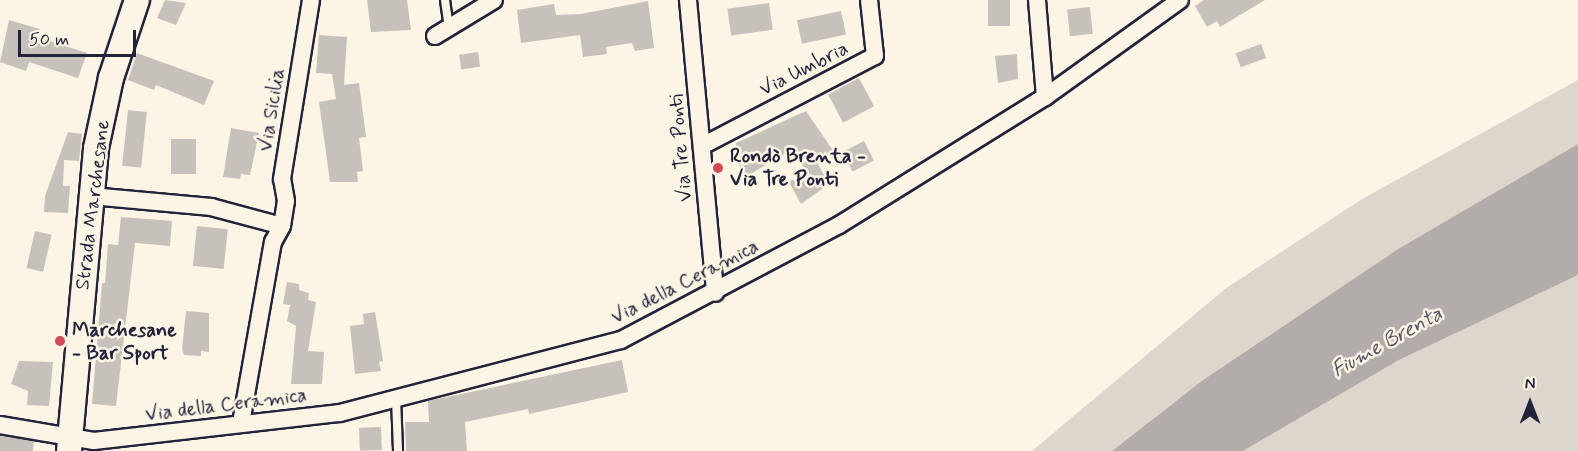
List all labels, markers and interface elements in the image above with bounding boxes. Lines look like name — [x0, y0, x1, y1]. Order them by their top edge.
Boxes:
scale bar — [21, 18, 140, 56]
text: 50 m — [29, 28, 69, 52]
street label: Via Umbria — [754, 36, 854, 102]
street label: Via Sicilia — [254, 67, 290, 153]
street label: Via Tre Ponti — [664, 94, 698, 202]
street label: Strada Marchesane — [71, 121, 115, 289]
place label: Rondò Brenta - Via Tre Ponti — [730, 144, 866, 191]
marker: Rondò Brenta - Via Tre Ponti — [711, 161, 725, 175]
street label: Via della Ceramica — [607, 235, 763, 329]
water label: Fiume Brenta — [1325, 300, 1449, 384]
place label: Marchesane - Bar Sport — [72, 318, 177, 365]
marker: Marchesane - Bar Sport — [53, 334, 67, 348]
north arrow — [1500, 373, 1560, 433]
text: N — [1525, 374, 1535, 395]
street label: Via della Ceramica — [144, 383, 308, 427]

